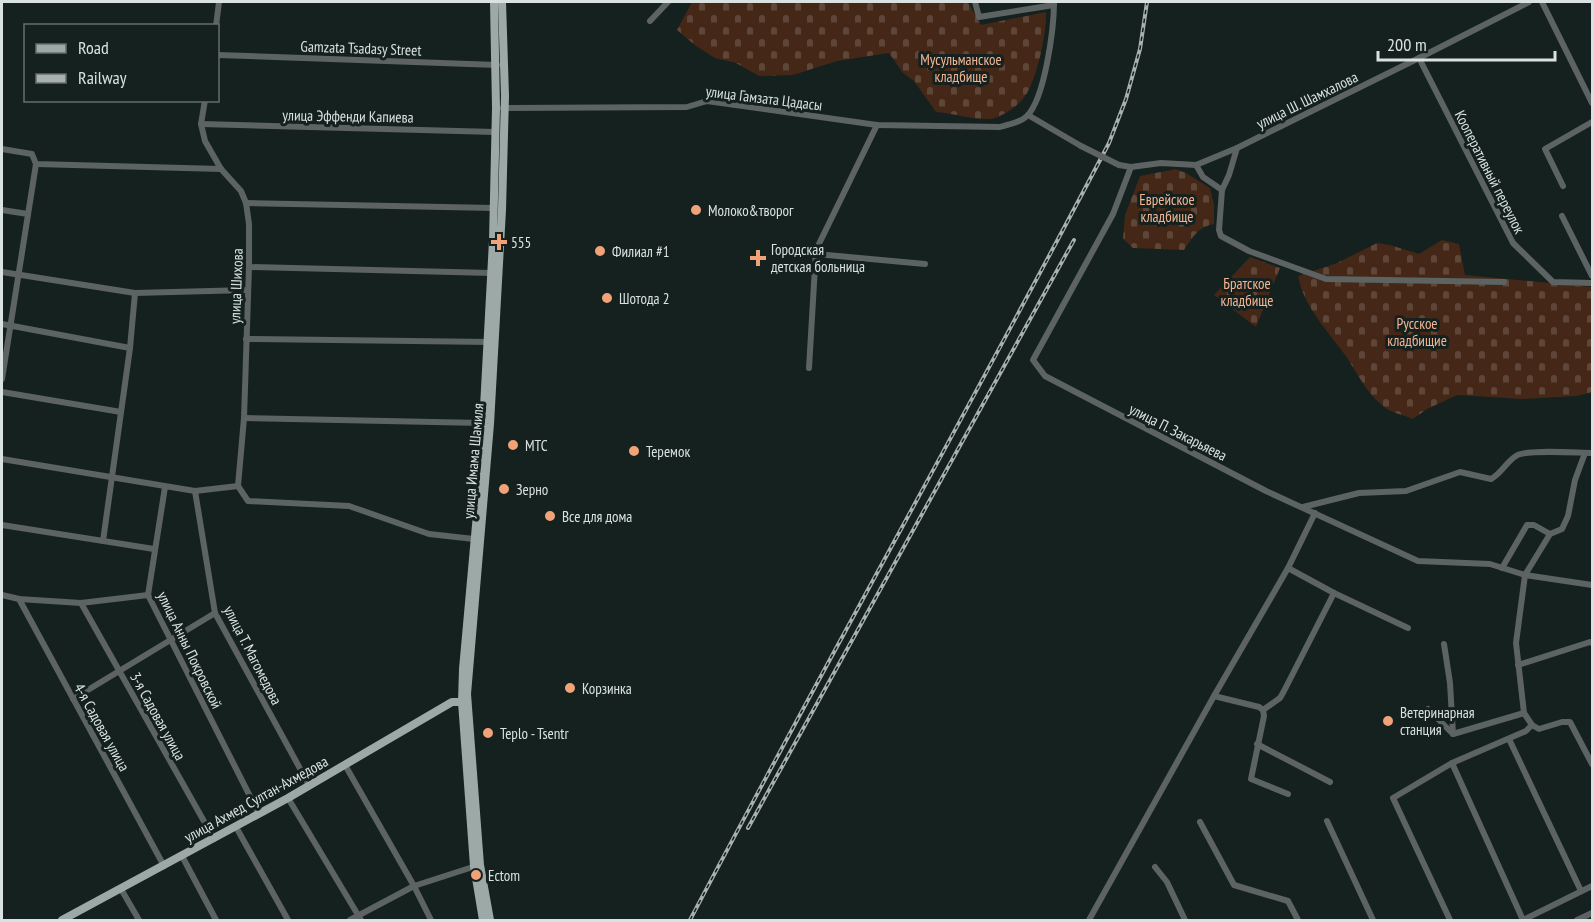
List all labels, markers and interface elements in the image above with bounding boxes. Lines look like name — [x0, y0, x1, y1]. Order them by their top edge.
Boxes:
legend — [24, 24, 219, 102]
scale bar — [1378, 24, 1555, 62]
text: 200 m — [1387, 33, 1427, 56]
text: Road — [78, 36, 109, 59]
street label: Gamzata Tsadasy Street — [300, 36, 422, 60]
park label: Мусульманское кладбище — [920, 50, 1002, 86]
text: Railway — [78, 66, 127, 89]
street label: улица Ш. Шамхалова — [1253, 67, 1361, 133]
street label: улица Гамзата Цадасы — [705, 81, 823, 115]
street label: улица Эффенди Капиева — [282, 105, 414, 127]
street label: Кооперативный переулок — [1451, 107, 1529, 237]
park label: Еврейское кладбище — [1139, 190, 1195, 226]
place label: Молоко&творог — [708, 201, 794, 220]
marker: Молоко&творог — [689, 203, 703, 217]
place label: 555 — [511, 233, 531, 252]
marker: 555 — [492, 235, 506, 249]
place label: Городская детская больница — [771, 240, 865, 276]
place label: Филиал #1 — [612, 242, 670, 261]
marker: Филиал #1 — [593, 244, 607, 258]
street label: улица Шихова — [225, 248, 247, 324]
marker: Городская детская больница — [749, 249, 767, 267]
park label: Братское кладбище — [1220, 274, 1274, 310]
place label: Шотода 2 — [619, 289, 669, 308]
marker: Шотода 2 — [600, 291, 614, 305]
park label: Русское кладбищие — [1387, 314, 1447, 350]
street label: улица П. Закарьяева — [1126, 399, 1230, 465]
street label: улица Имама Шамиля — [458, 402, 488, 519]
place label: МТС — [525, 436, 548, 455]
marker: МТС — [506, 438, 520, 452]
place label: Теремок — [646, 442, 690, 461]
marker: Теремок — [627, 444, 641, 458]
place label: Зерно — [516, 480, 548, 499]
marker: Зерно — [497, 482, 511, 496]
place label: Все для дома — [562, 507, 632, 526]
marker: Все для дома — [543, 509, 557, 523]
street label: улица Анны Покровской — [153, 588, 227, 712]
street label: улица Т. Магомедова — [220, 602, 286, 708]
street label: 3-я Садовая улица — [126, 669, 190, 763]
place label: Корзинка — [582, 679, 632, 698]
street label: 4-я Садовая улица — [70, 680, 134, 774]
marker: Корзинка — [563, 681, 577, 695]
place label: Ветеринарная станция — [1400, 703, 1475, 739]
marker: Ветеринарная станция — [1381, 714, 1395, 728]
place label: Teplo - Tsentr — [500, 724, 569, 743]
marker: Teplo - Tsentr — [481, 726, 495, 740]
street label: улица Ахмед Султан-Ахмедова — [181, 752, 331, 846]
place label: Ectom — [488, 866, 520, 885]
marker: Ectom — [469, 868, 483, 882]

